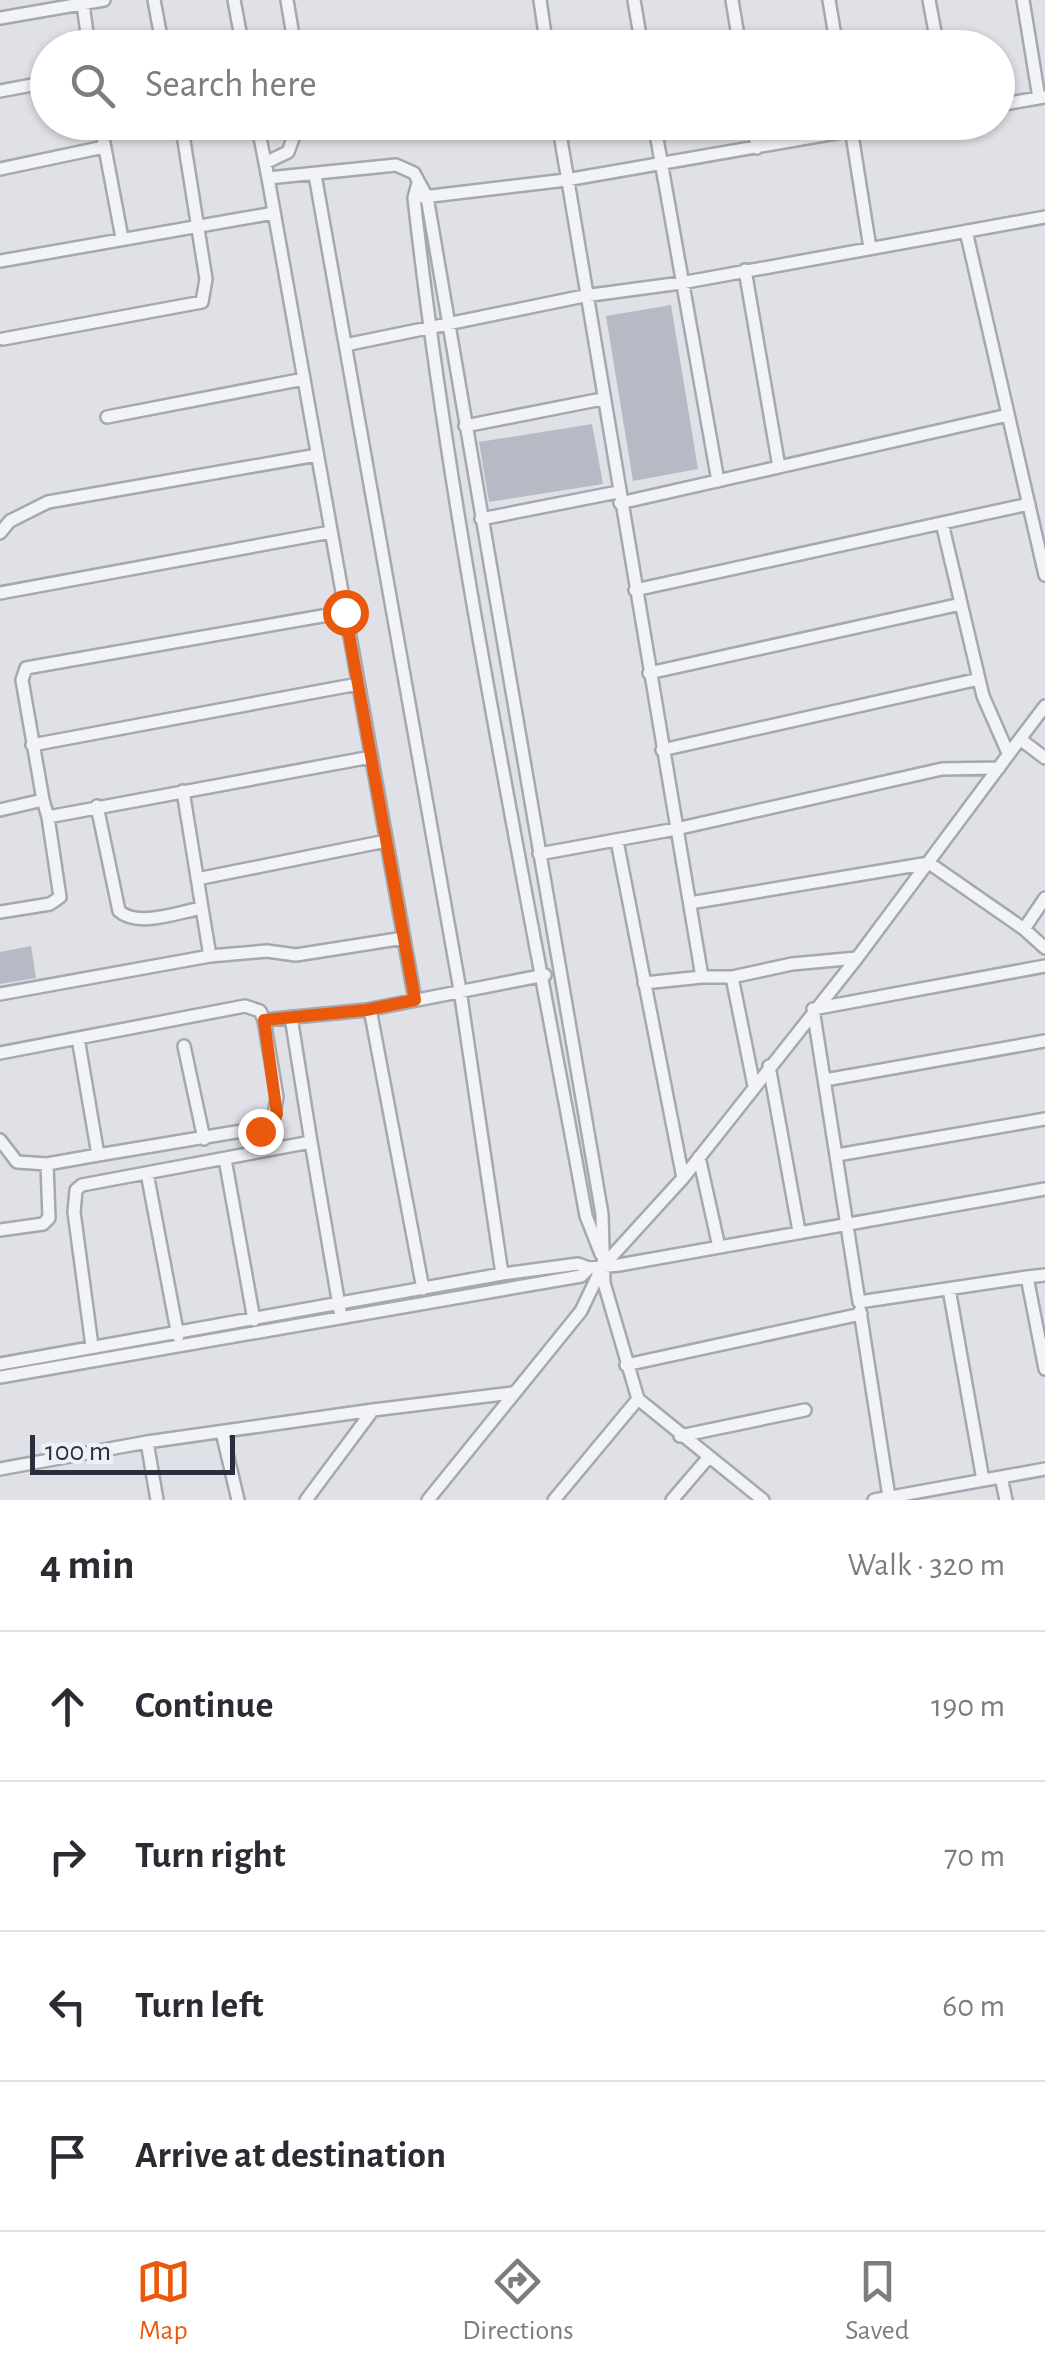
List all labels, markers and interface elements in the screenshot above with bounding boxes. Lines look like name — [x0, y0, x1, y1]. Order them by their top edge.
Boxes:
search box — [30, 30, 1015, 140]
icon: search — [65, 58, 120, 113]
text: Search here — [145, 66, 317, 104]
route start — [323, 590, 369, 636]
route end — [238, 1109, 284, 1155]
scale bar — [30, 1430, 235, 1474]
text: 100 m — [45, 1438, 111, 1466]
text: 4 min — [40, 1544, 135, 1586]
text: Walk · 320 m — [847, 1549, 1005, 1581]
icon: ahead — [40, 1679, 95, 1734]
text: Continue — [135, 1687, 273, 1725]
text: 190 m — [931, 1690, 1005, 1722]
icon: right — [40, 1829, 95, 1884]
text: Turn right — [135, 1837, 285, 1875]
text: 70 m — [944, 1840, 1005, 1872]
icon: left — [40, 1979, 95, 2034]
text: Turn left — [135, 1987, 263, 2025]
text: 60 m — [942, 1990, 1005, 2022]
icon: arrive — [40, 2129, 95, 2184]
text: Arrive at destination — [135, 2137, 446, 2175]
tab: Map — [136, 2254, 191, 2348]
tab: Directions — [462, 2254, 574, 2348]
tab: Saved — [845, 2254, 909, 2348]

